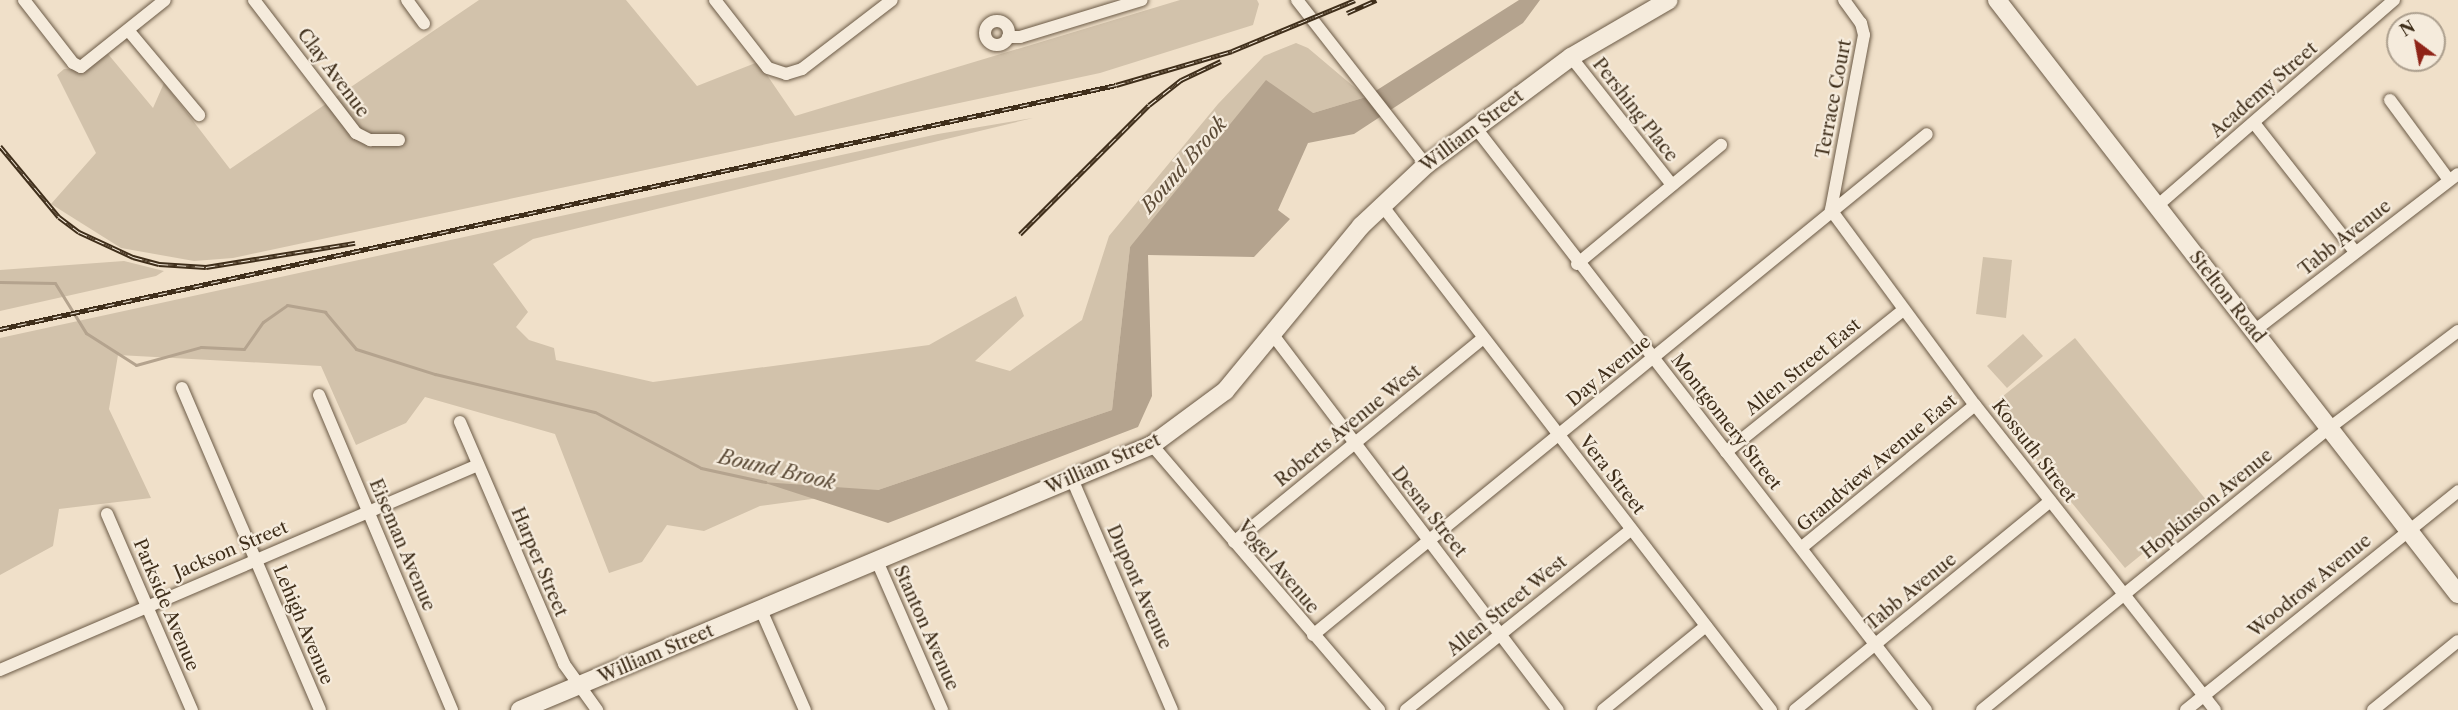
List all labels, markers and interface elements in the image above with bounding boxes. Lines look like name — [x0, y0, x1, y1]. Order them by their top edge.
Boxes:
north arrow — [2386, 12, 2446, 72]
text: N — [2396, 16, 2419, 41]
street label: Clay Avenue — [292, 24, 374, 122]
street label: Terrace Court — [1812, 38, 1856, 160]
street label: Academy Street — [2206, 38, 2322, 142]
street label: Pershing Place — [1588, 54, 1682, 166]
street label: William Street — [1416, 85, 1528, 177]
water label: Bound Brook — [1136, 112, 1232, 218]
street label: Tabb Avenue — [2294, 195, 2396, 281]
street label: Stelton Road — [2184, 247, 2270, 347]
street label: Allen Street East — [1741, 314, 1865, 420]
street label: Day Avenue — [1562, 330, 1656, 412]
street label: Montgomery Street — [1666, 350, 1786, 494]
street label: Roberts Avenue West — [1270, 360, 1426, 492]
street label: Grandview Avenue East — [1792, 389, 1962, 537]
street label: Kossuth Street — [1987, 395, 2081, 507]
street label: William Street — [1042, 429, 1164, 499]
street label: Vera Street — [1574, 431, 1650, 519]
street label: Hopkinson Avenue — [2137, 444, 2277, 564]
water label: Bound Brook — [716, 445, 838, 495]
street label: Desna Street — [1387, 462, 1471, 562]
street label: Eiseman Avenue — [364, 475, 440, 615]
street label: Harper Street — [506, 504, 572, 620]
street label: Jackson Street — [171, 516, 291, 584]
street label: Vogel Avenue — [1232, 516, 1324, 618]
street label: Dupont Avenue — [1102, 521, 1176, 653]
street label: Woodrow Avenue — [2244, 530, 2376, 642]
street label: Parkside Avenue — [128, 535, 204, 675]
street label: Tabb Avenue — [1861, 548, 1961, 636]
street label: Allen Street West — [1443, 551, 1571, 661]
street label: Lehigh Avenue — [268, 562, 338, 688]
street label: Stanton Avenue — [889, 562, 963, 694]
street label: William Street — [595, 620, 717, 688]

